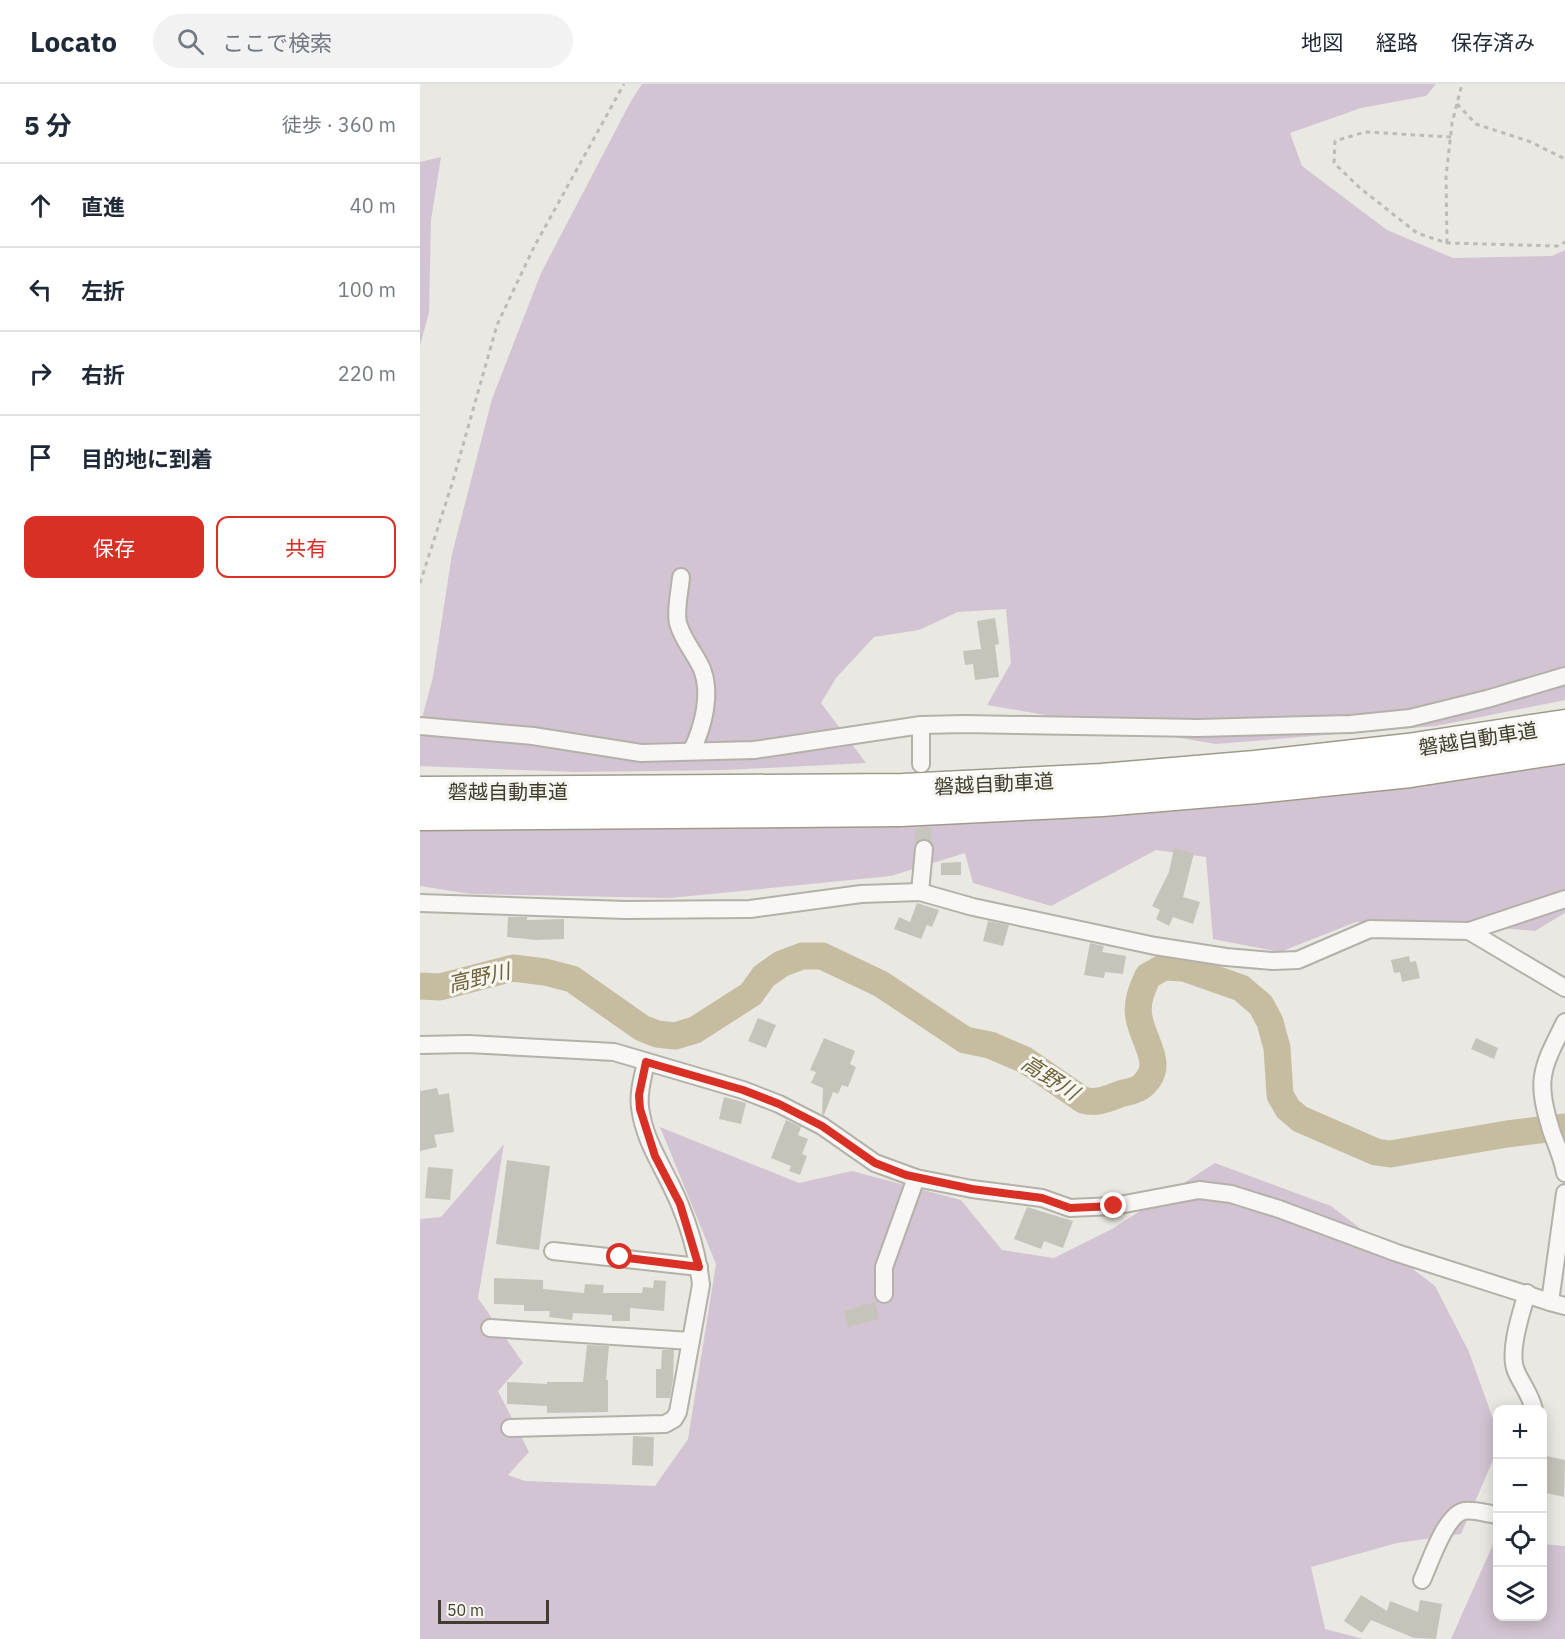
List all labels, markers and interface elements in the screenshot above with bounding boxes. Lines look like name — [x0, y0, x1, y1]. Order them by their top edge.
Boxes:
search box — [153, 14, 573, 68]
text: Locato — [30, 23, 117, 60]
icon: search — [174, 25, 207, 58]
text: ここで検索 — [222, 28, 332, 57]
text: 地図 — [1301, 28, 1343, 56]
text: 経路 — [1376, 28, 1418, 56]
text: 保存済み — [1451, 28, 1535, 56]
text: 5 分 — [24, 108, 72, 142]
text: 徒歩 · 360 m — [282, 111, 396, 138]
icon: ahead — [24, 189, 57, 222]
text: 直進 — [81, 192, 125, 221]
text: 40 m — [350, 192, 396, 219]
icon: left — [24, 273, 57, 306]
text: 左折 — [81, 276, 125, 305]
text: 100 m — [338, 276, 396, 303]
icon: right — [24, 357, 57, 390]
text: 右折 — [81, 360, 125, 389]
text: 220 m — [338, 360, 396, 387]
icon: arrive — [24, 441, 57, 474]
text: 目的地に到着 — [81, 444, 213, 473]
button: 保存 — [24, 516, 204, 578]
button: 共有 — [216, 516, 396, 578]
street label: 磐越自動車道 — [1417, 716, 1539, 761]
street label: 磐越自動車道 — [933, 767, 1055, 800]
street label: 磐越自動車道 — [448, 778, 568, 805]
water label: 高野川 — [445, 956, 515, 998]
water label: 高野川 — [1017, 1048, 1086, 1107]
route end — [1100, 1192, 1126, 1218]
route start — [606, 1243, 632, 1269]
map controls — [1493, 1405, 1547, 1621]
button: + — [1493, 1405, 1547, 1459]
button: − — [1493, 1459, 1547, 1513]
button: locate — [1493, 1513, 1547, 1567]
button: layers — [1493, 1567, 1547, 1621]
scale bar — [438, 1597, 549, 1624]
text: 50 m — [447, 1600, 484, 1620]

